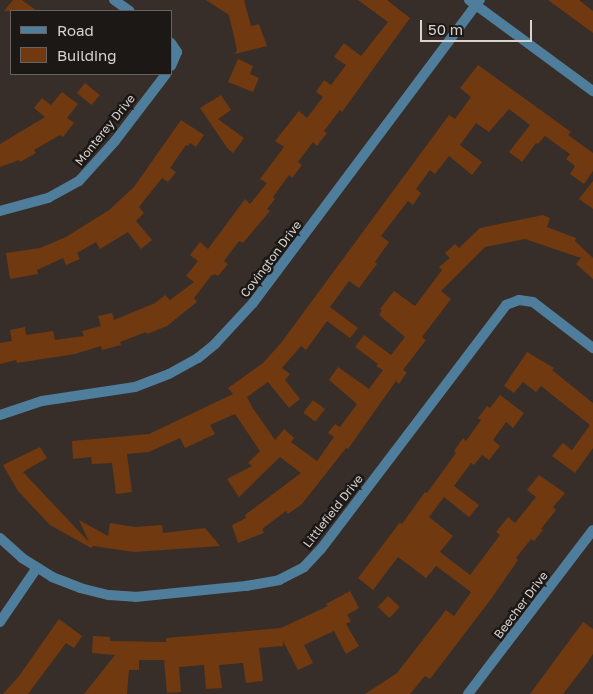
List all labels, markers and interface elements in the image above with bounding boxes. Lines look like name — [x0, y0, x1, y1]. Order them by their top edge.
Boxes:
legend — [10, 10, 172, 75]
scale bar — [423, 10, 536, 42]
text: 50 m — [428, 20, 463, 38]
text: Road — [57, 21, 94, 39]
text: Building — [57, 46, 117, 64]
street label: Monterey Drive — [72, 92, 138, 168]
street label: Covington Drive — [238, 218, 304, 300]
street label: Littlefield Drive — [300, 472, 366, 550]
street label: Beecher Drive — [491, 569, 551, 641]

